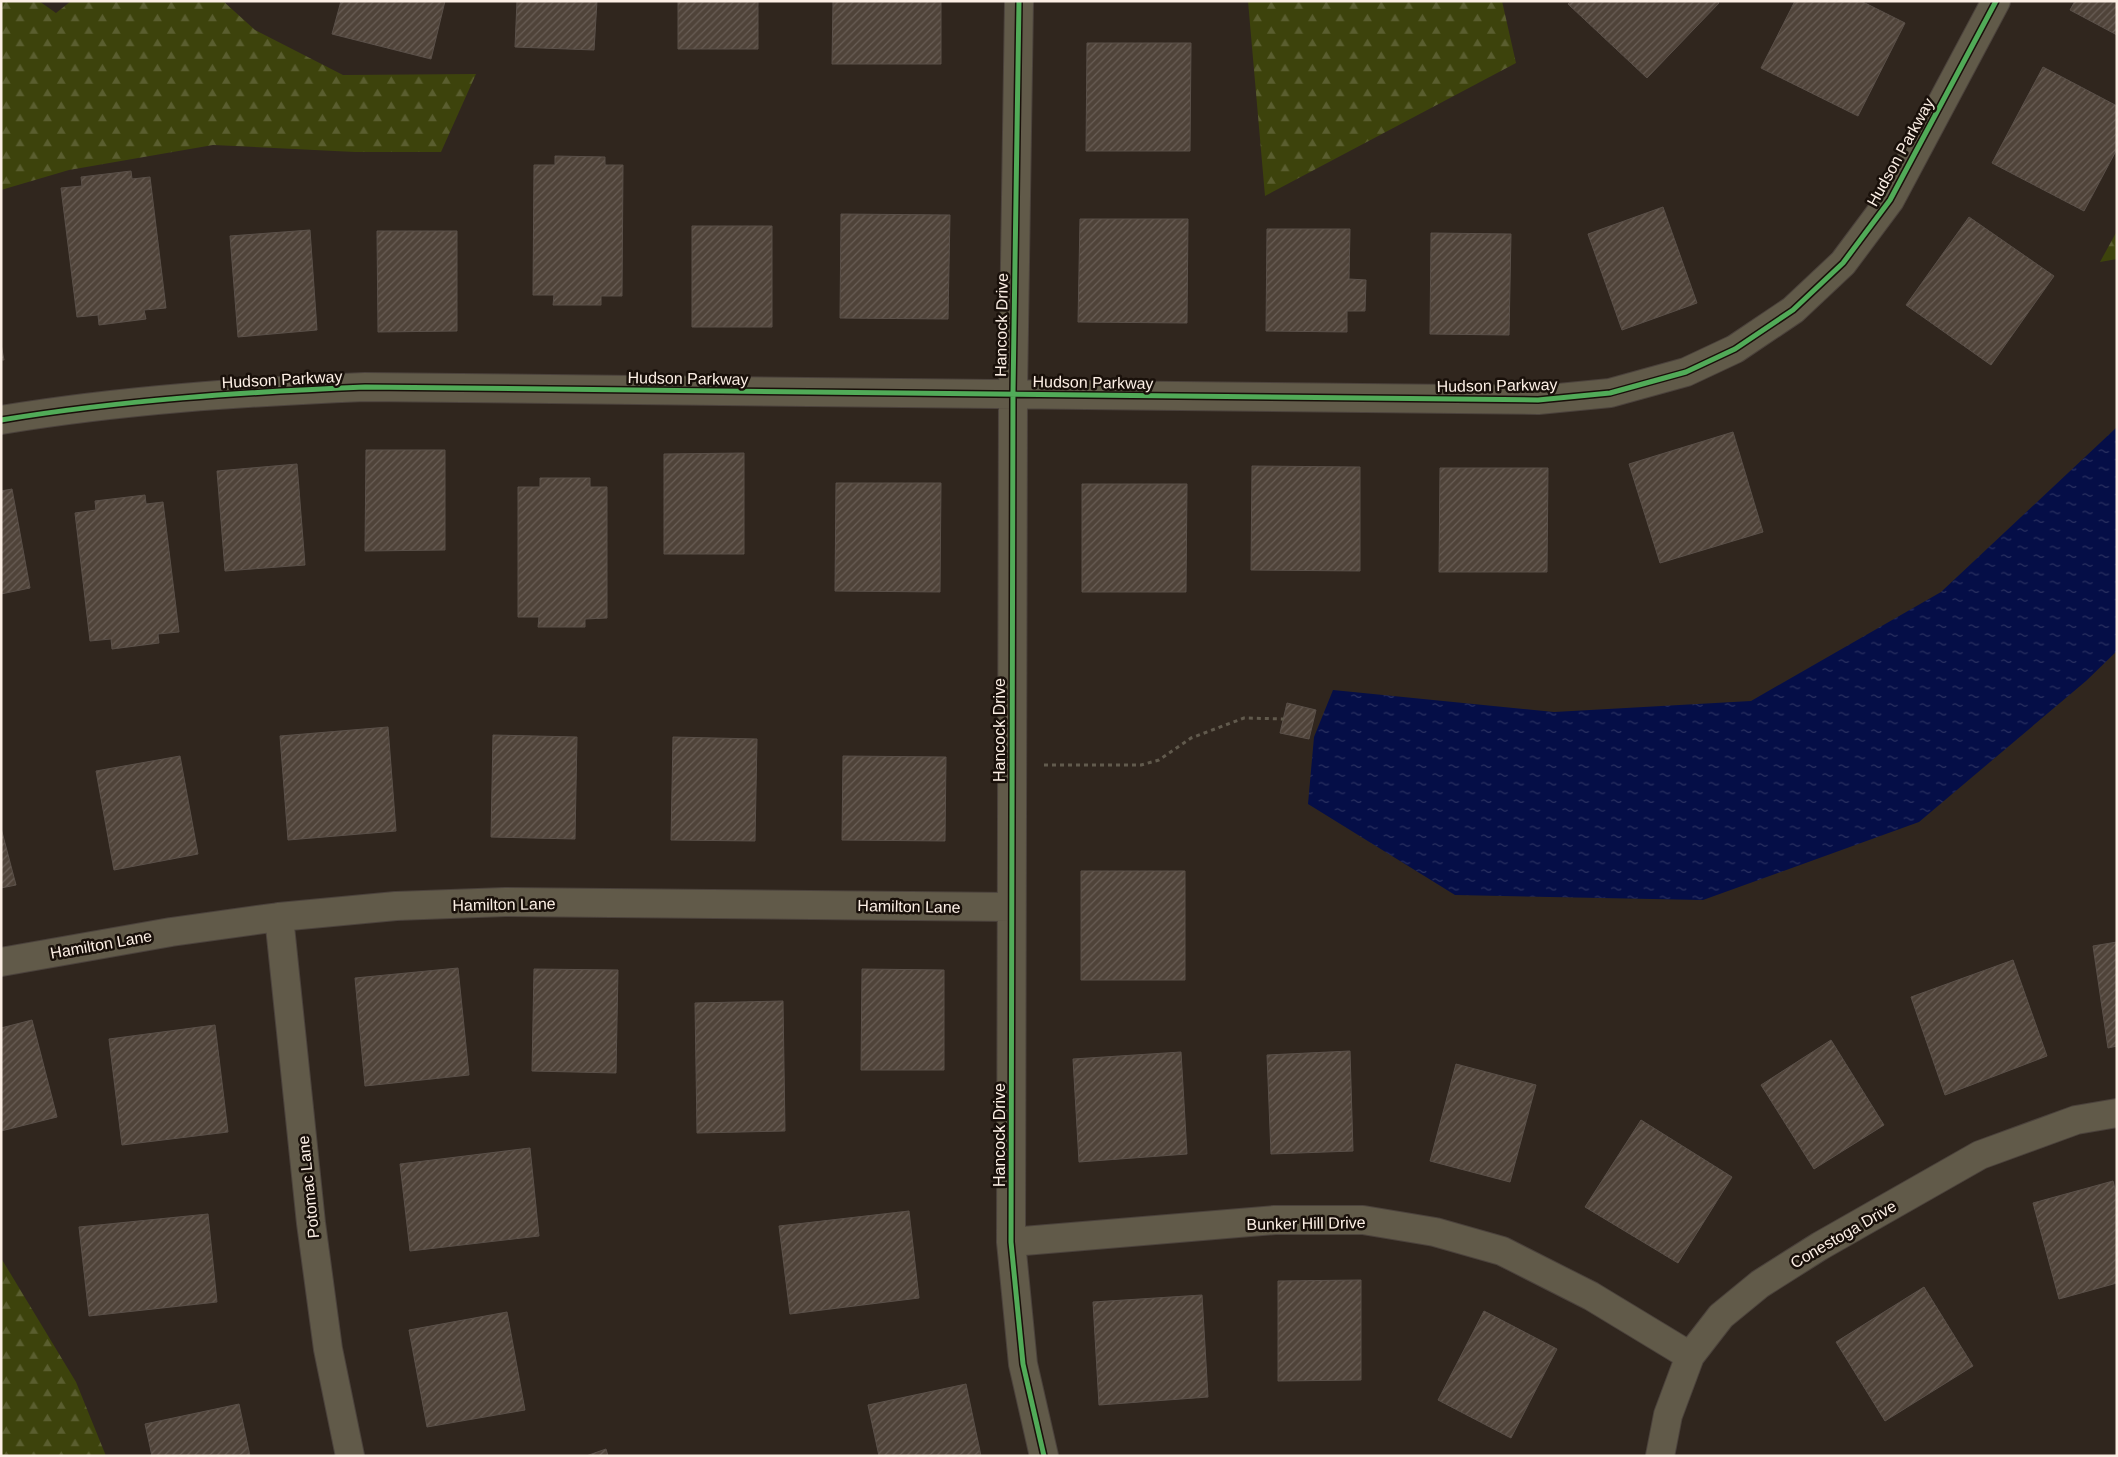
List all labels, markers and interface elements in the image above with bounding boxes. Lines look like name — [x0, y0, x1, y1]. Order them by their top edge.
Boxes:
street label: Hudson Parkway — [1864, 95, 1937, 209]
street label: Hancock Drive — [992, 273, 1011, 377]
street label: Hudson Parkway — [221, 368, 343, 391]
street label: Hudson Parkway — [627, 369, 749, 388]
street label: Hudson Parkway — [1032, 373, 1154, 392]
street label: Hudson Parkway — [1436, 376, 1558, 395]
street label: Hancock Drive — [991, 678, 1008, 782]
street label: Hamilton Lane — [452, 895, 556, 914]
street label: Hamilton Lane — [857, 897, 961, 916]
street label: Hamilton Lane — [49, 927, 153, 962]
street label: Hancock Drive — [991, 1083, 1008, 1187]
street label: Potomac Lane — [295, 1135, 322, 1239]
street label: Conestoga Drive — [1787, 1197, 1899, 1272]
street label: Bunker Hill Drive — [1246, 1214, 1366, 1233]

